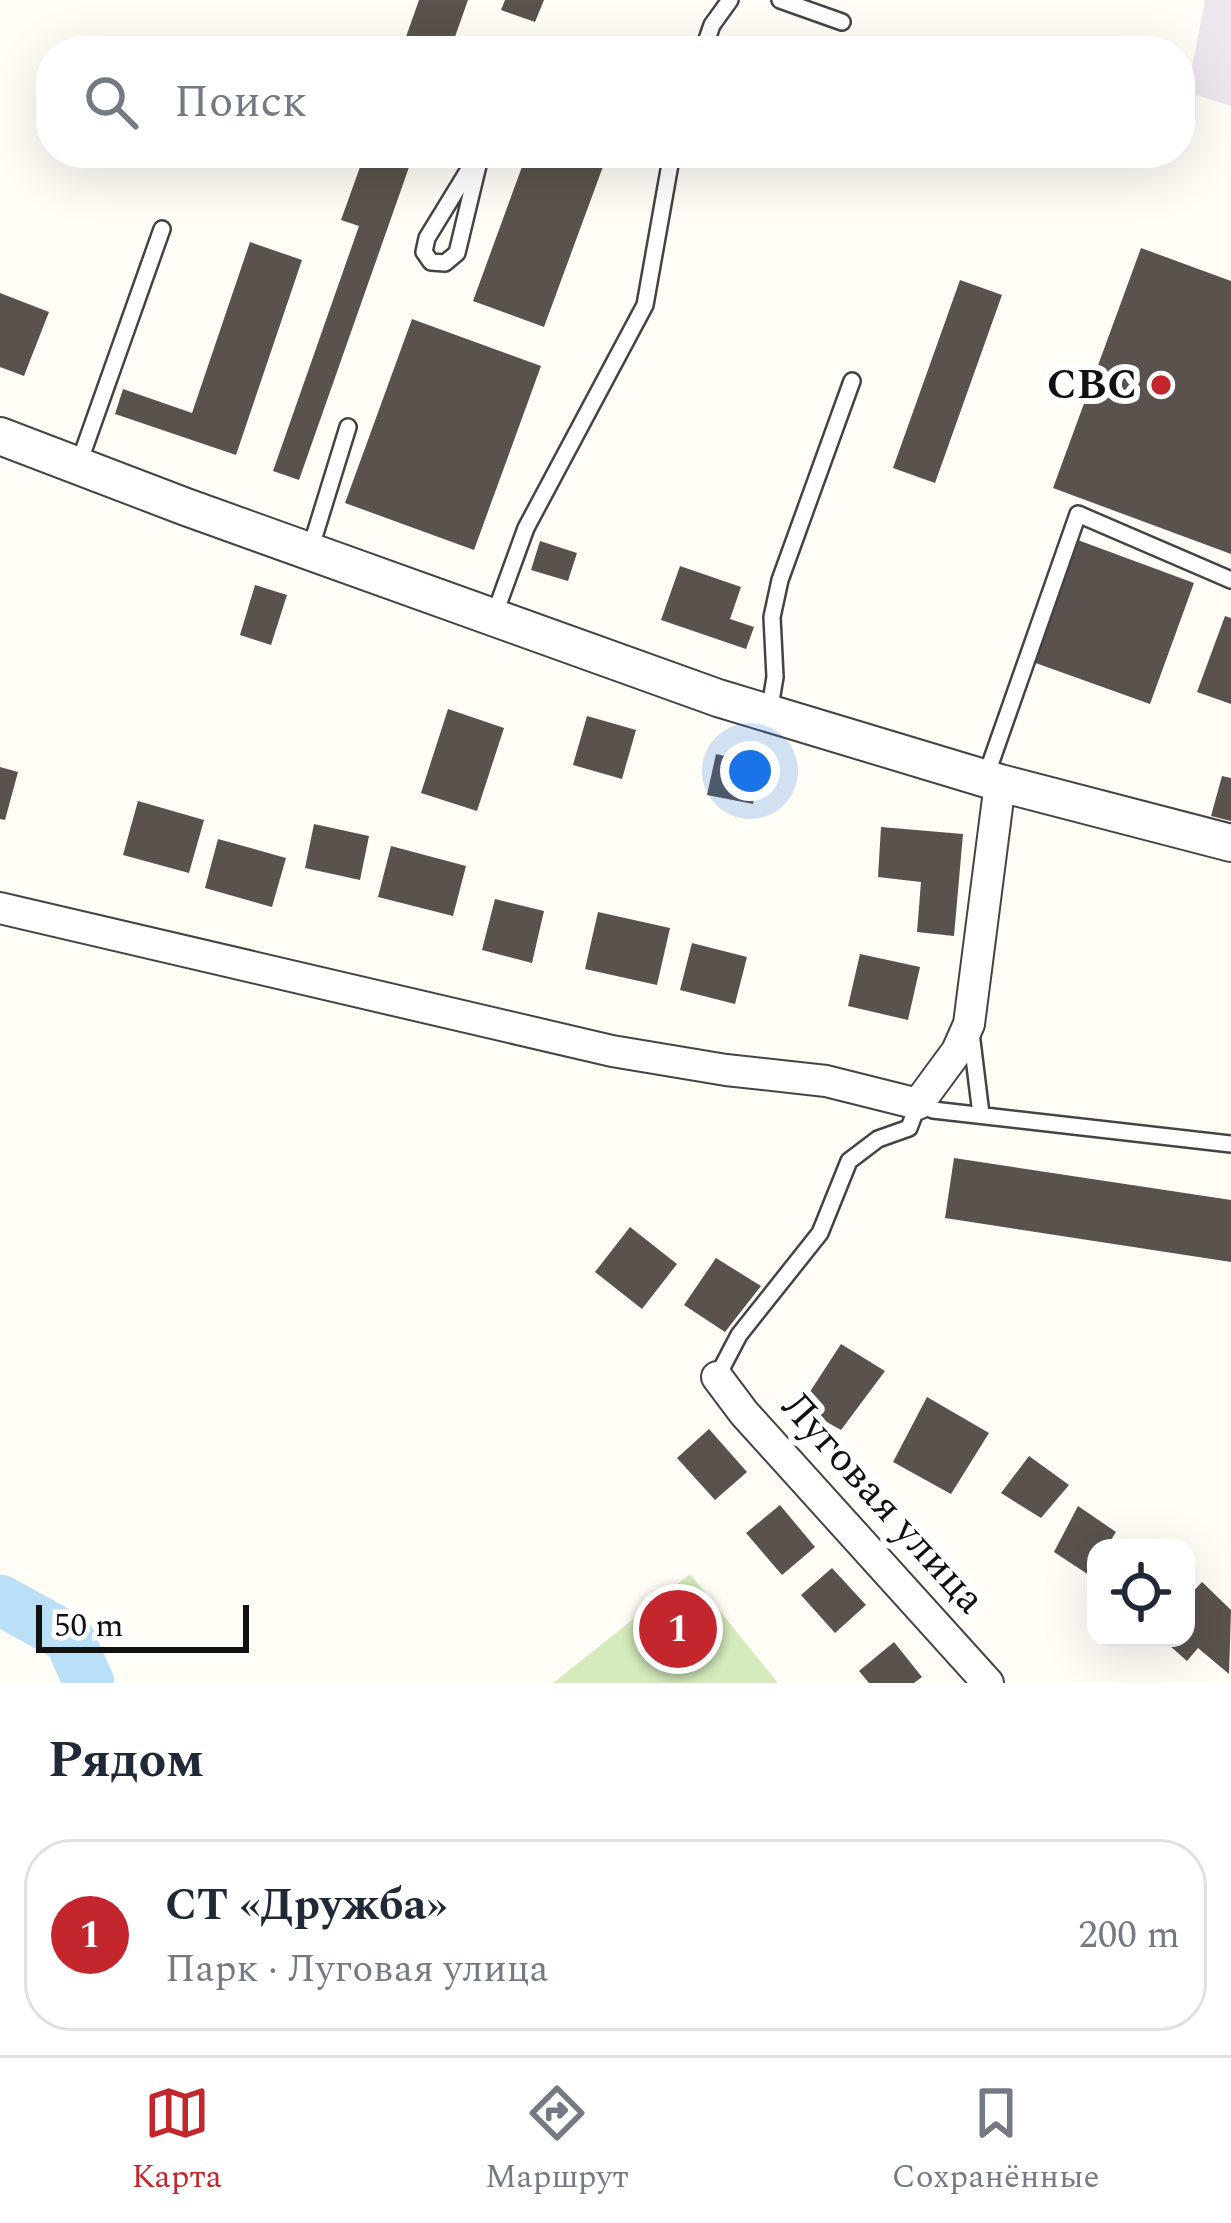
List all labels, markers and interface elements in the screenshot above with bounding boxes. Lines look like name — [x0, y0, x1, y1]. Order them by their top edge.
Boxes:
search box — [36, 36, 1195, 168]
text: Поиск — [174, 68, 307, 137]
icon: search — [78, 69, 144, 135]
place label: СВС — [1047, 354, 1137, 417]
marker: СВС — [1148, 372, 1174, 398]
your location — [720, 741, 780, 801]
street label: Луговая улица — [766, 1377, 1001, 1629]
map controls — [1087, 1539, 1195, 1647]
button: locate — [1087, 1539, 1195, 1647]
pin: 1 — [639, 1584, 717, 1674]
scale bar — [36, 1599, 249, 1652]
text: 50 m — [54, 1601, 124, 1651]
text: Рядом — [48, 1722, 204, 1800]
text: СТ «Дружба» — [165, 1871, 448, 1940]
text: 1 — [79, 1906, 101, 1965]
text: 200 m — [1078, 1906, 1180, 1965]
text: Парк · Луговая улица — [165, 1940, 549, 1999]
tab: Карта — [132, 2080, 222, 2202]
tab: Маршрут — [485, 2080, 629, 2202]
tab: Сохранённые — [892, 2080, 1099, 2202]

